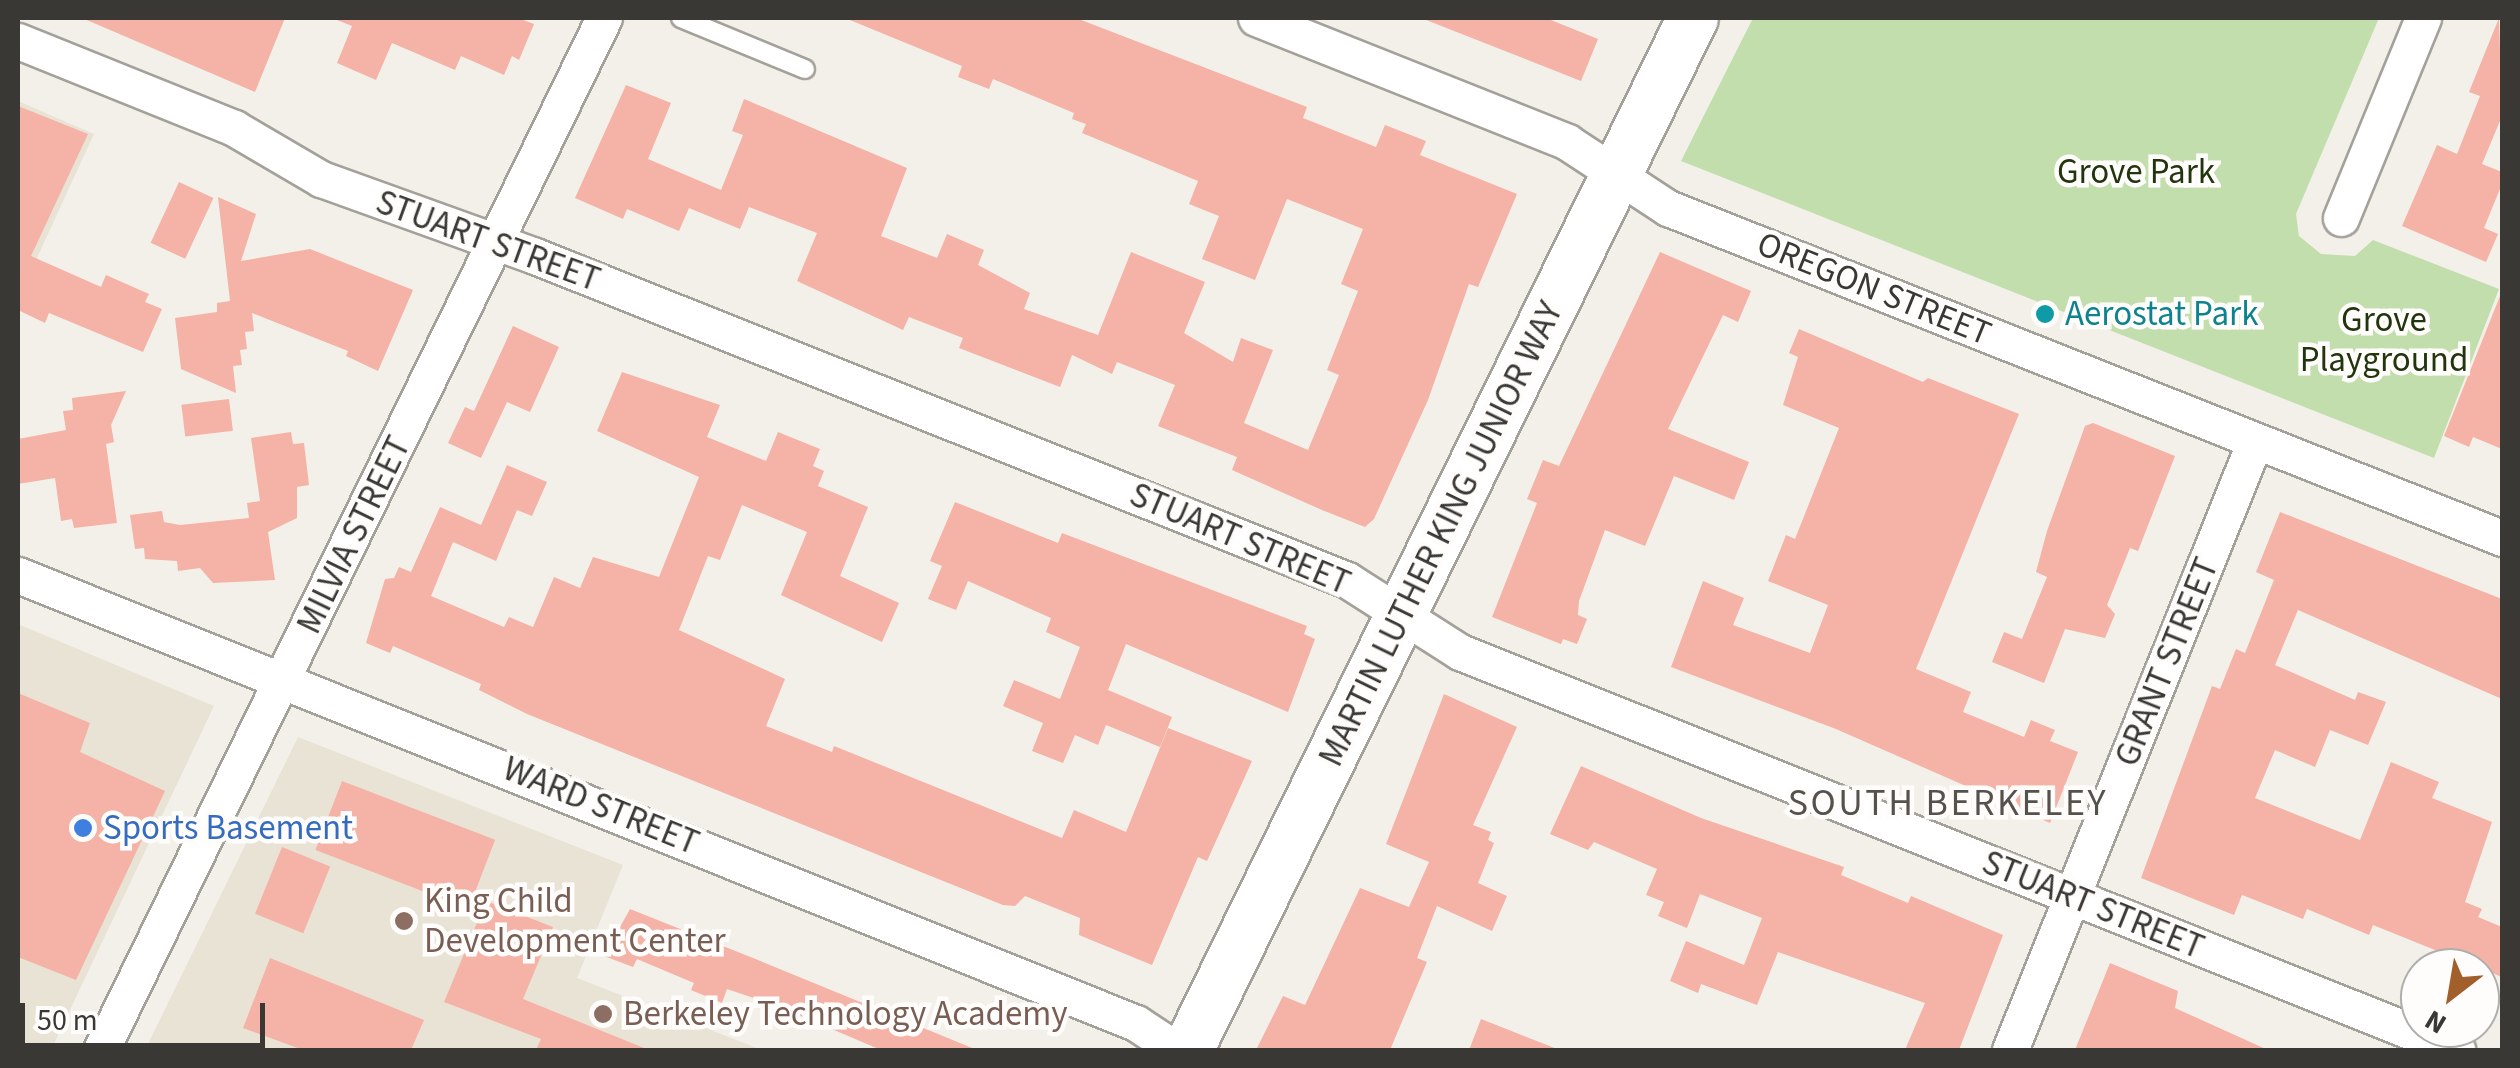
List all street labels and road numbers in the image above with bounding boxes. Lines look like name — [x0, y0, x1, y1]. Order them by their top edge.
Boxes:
street label: STUART STREET — [370, 181, 606, 301]
street label: OREGON STREET — [1751, 223, 1997, 355]
street label: MARTIN LUTHER KING JUNIOR WAY — [1310, 295, 1572, 773]
street label: MILVIA STREET — [288, 429, 420, 641]
street label: STUART STREET — [1124, 474, 1356, 604]
street label: GRANT STREET — [2106, 552, 2228, 772]
street label: WARD STREET — [497, 748, 705, 864]
street label: STUART STREET — [1976, 841, 2210, 969]

